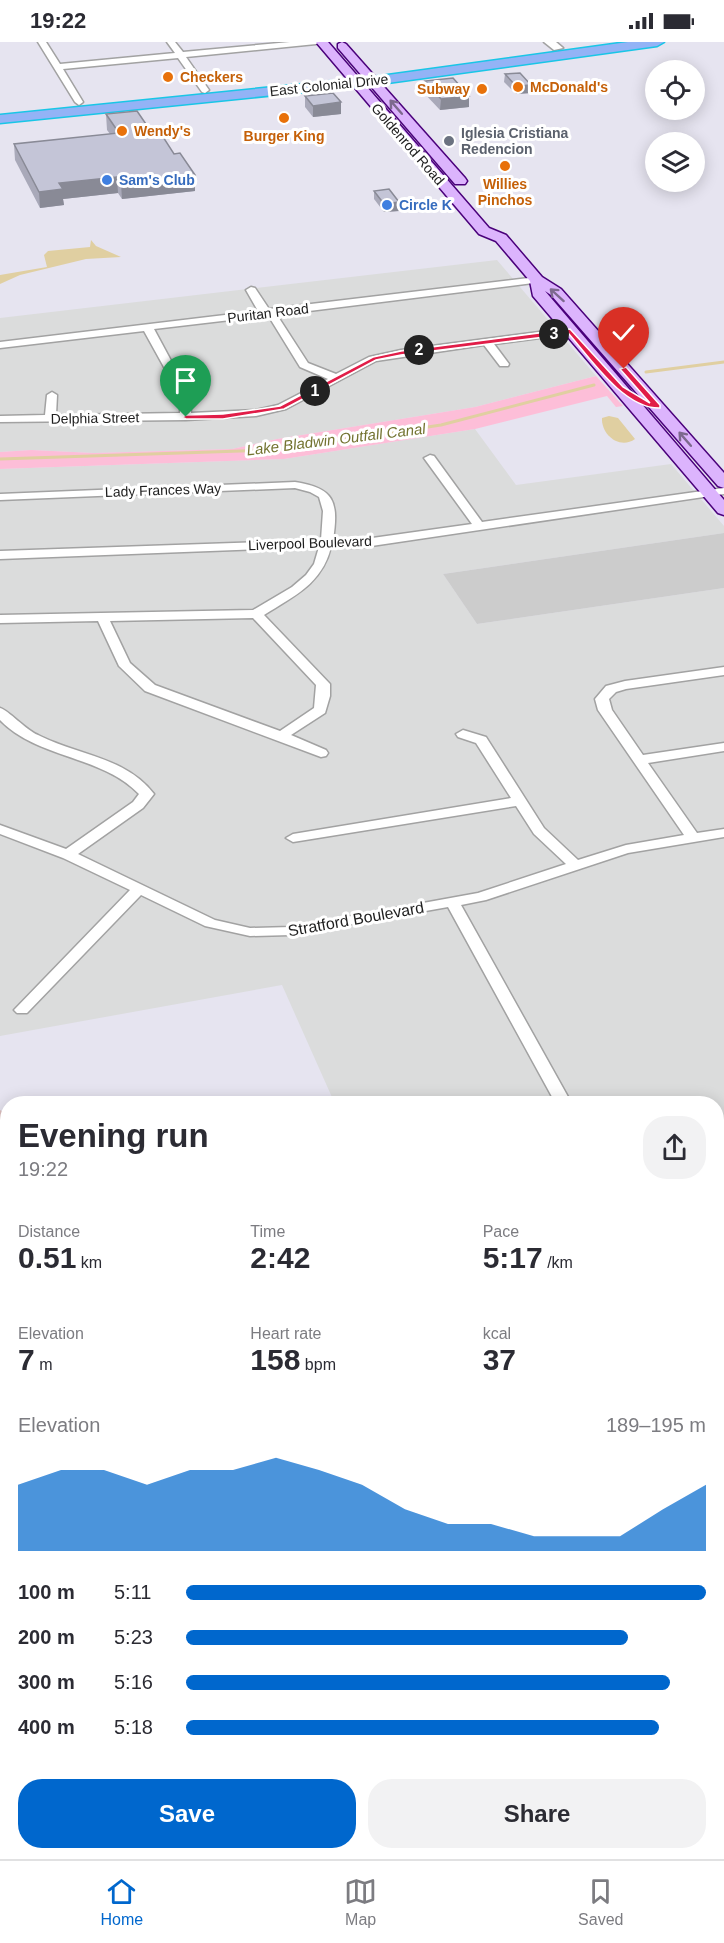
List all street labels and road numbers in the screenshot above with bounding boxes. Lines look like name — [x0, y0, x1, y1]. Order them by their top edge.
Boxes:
street label: East Colonial Drive — [269, 71, 389, 99]
street label: Goldenrod Road — [368, 100, 448, 188]
street label: Puritan Road — [226, 300, 310, 326]
street label: Delphia Street — [51, 409, 140, 427]
street label: Lady Frances Way — [105, 480, 221, 500]
street label: Liverpool Boulevard — [248, 533, 372, 553]
street label: Stratford Boulevard — [287, 899, 425, 939]

